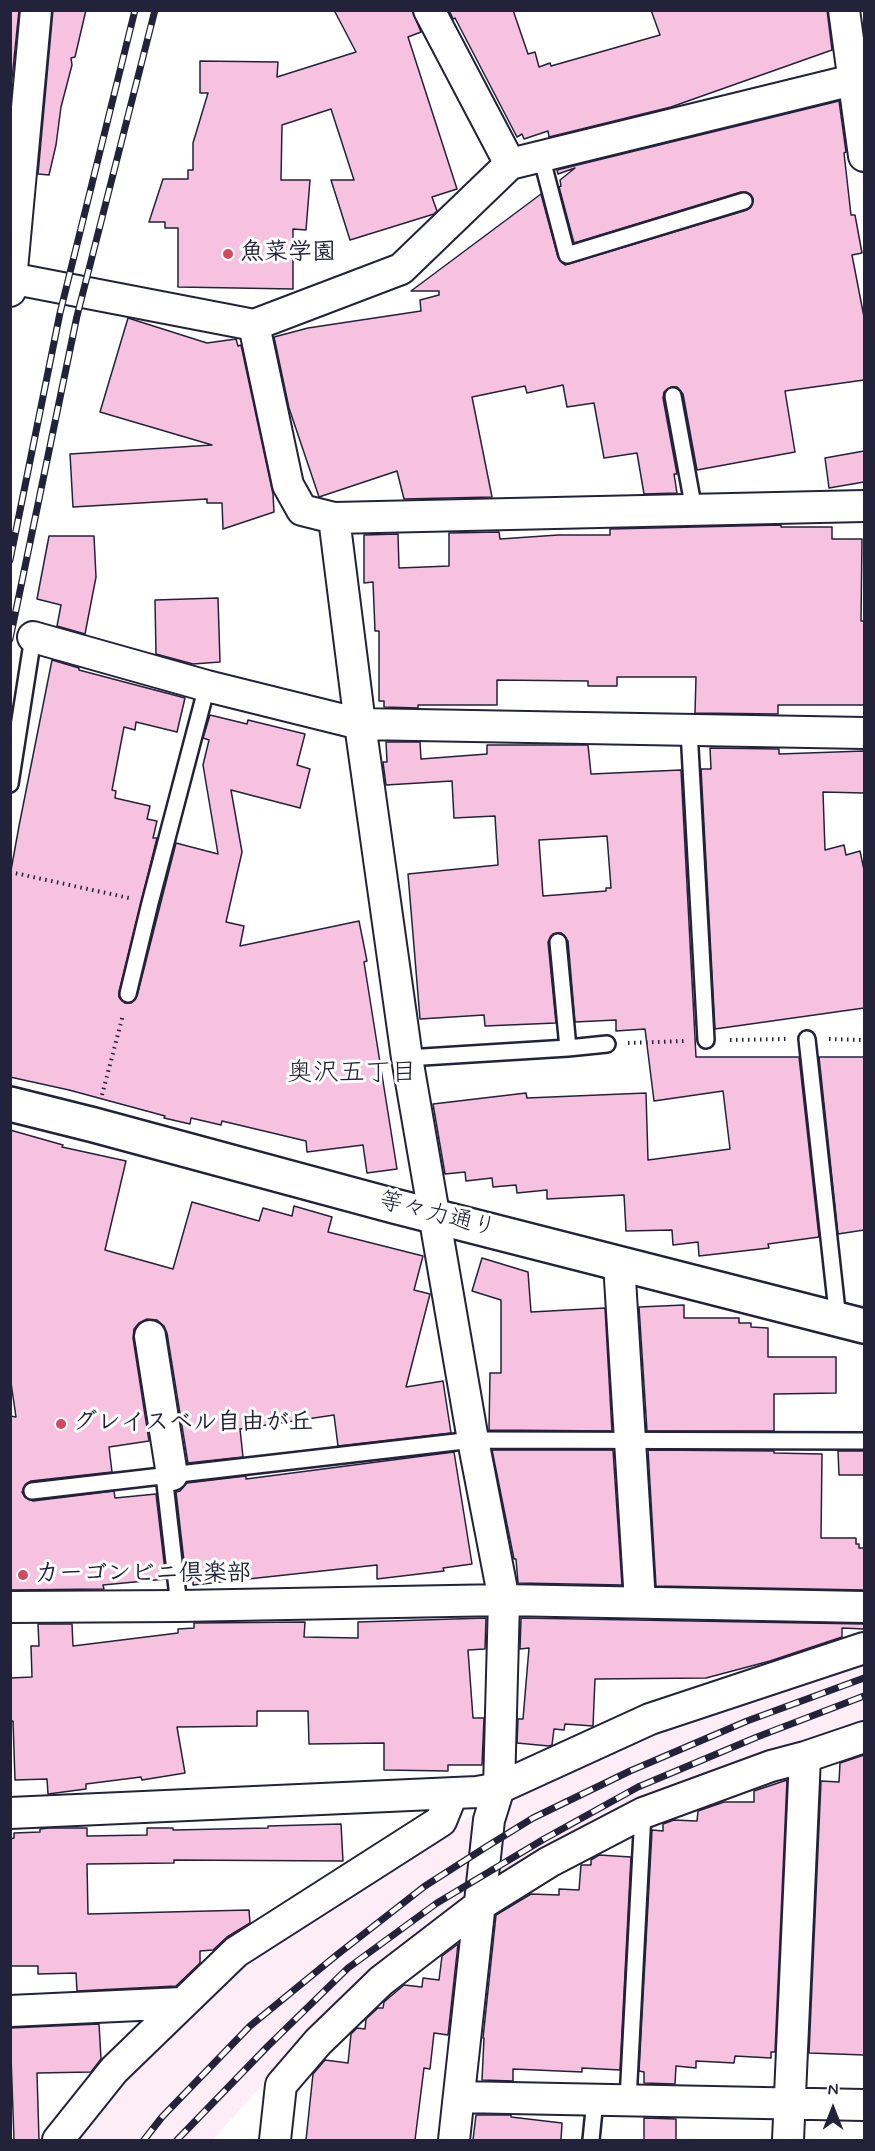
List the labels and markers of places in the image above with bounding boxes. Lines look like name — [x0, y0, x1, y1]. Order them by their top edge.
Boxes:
place label: 魚菜学園 — [240, 240, 336, 268]
marker: 魚菜学園 — [221, 247, 235, 261]
place label: グレイスベル自由が丘 — [73, 1410, 313, 1438]
marker: グレイスベル自由が丘 — [54, 1417, 68, 1431]
place label: カーゴンビニ倶楽部 — [35, 1561, 251, 1589]
marker: カーゴンビニ倶楽部 — [16, 1568, 30, 1582]

